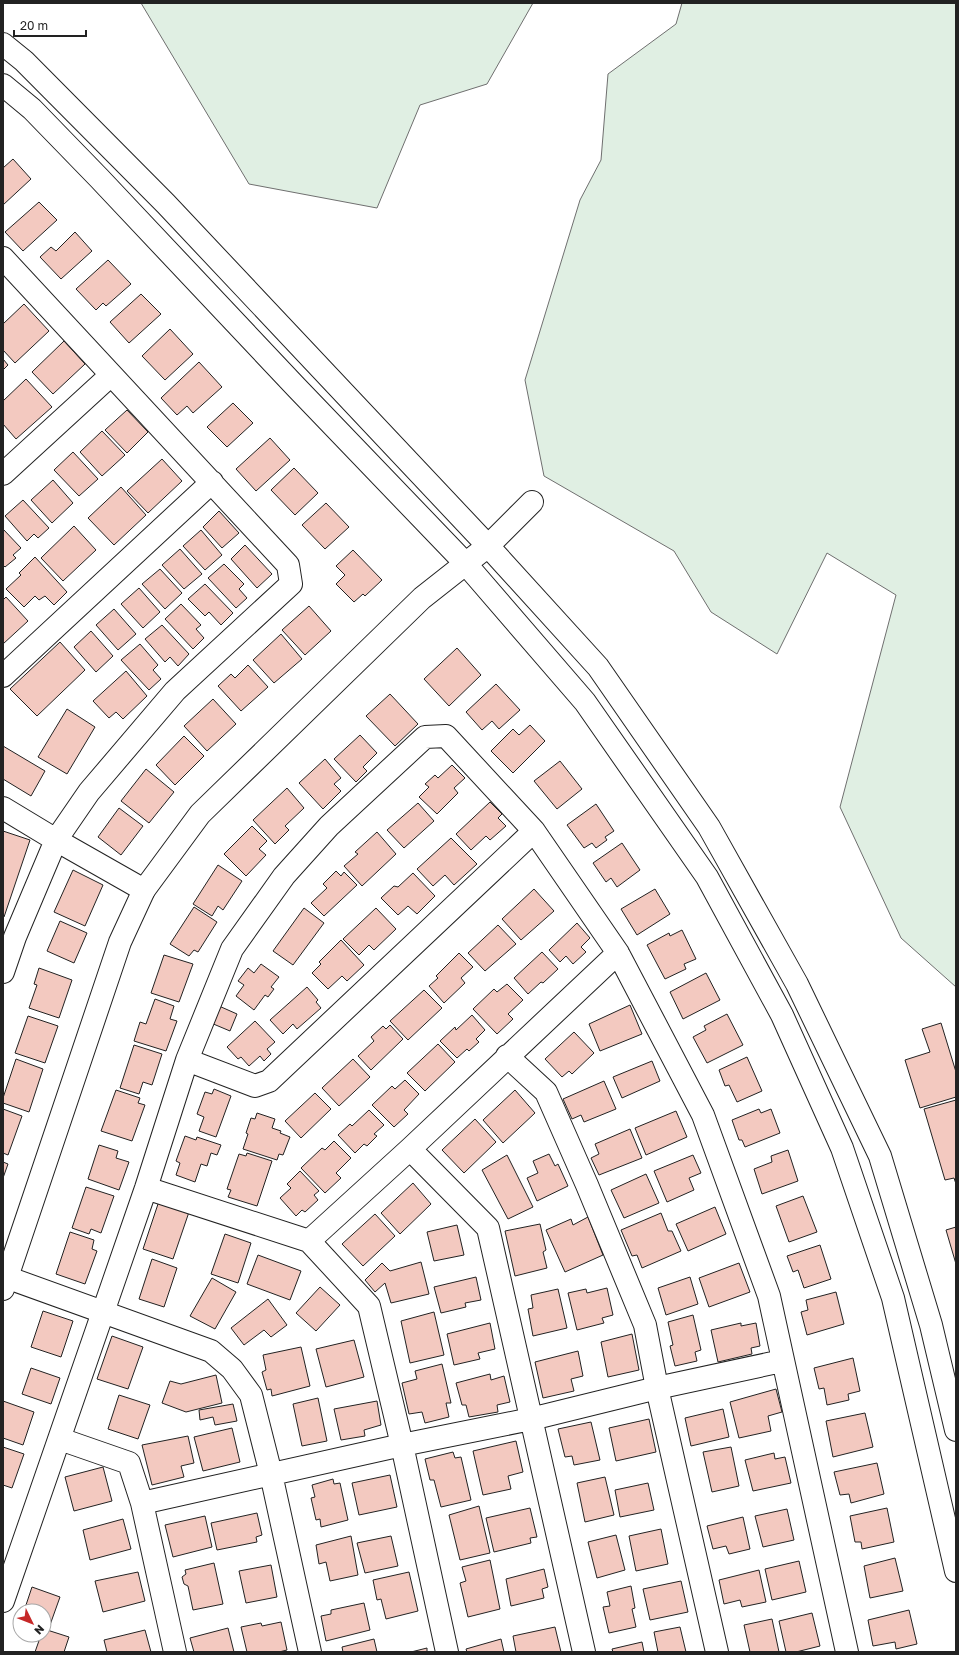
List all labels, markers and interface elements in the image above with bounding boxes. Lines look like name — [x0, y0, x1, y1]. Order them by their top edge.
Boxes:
scale bar — [14, 12, 86, 38]
text: 20 m — [20, 18, 48, 33]
north arrow — [12, 1603, 52, 1643]
text: N — [32, 1623, 47, 1638]

